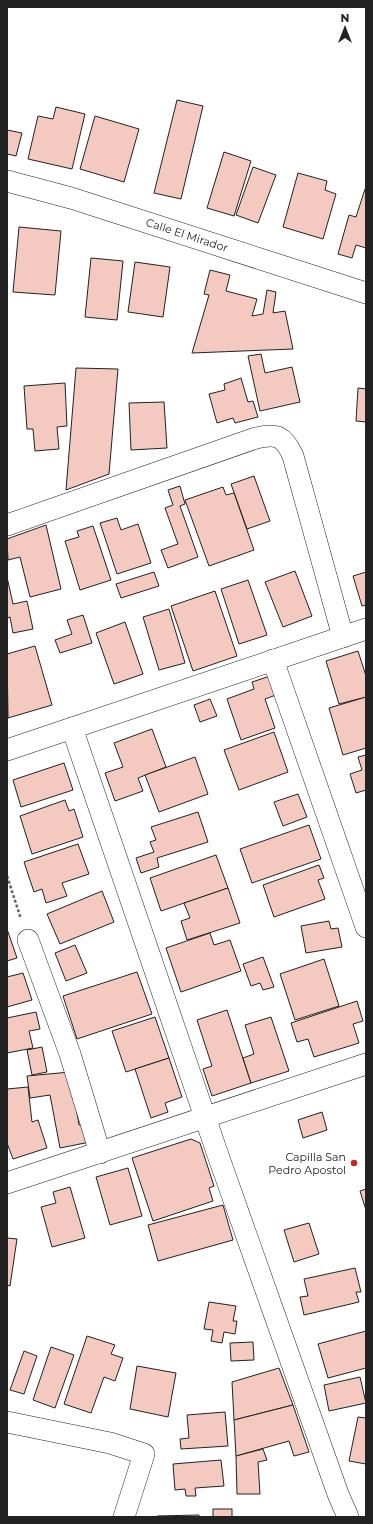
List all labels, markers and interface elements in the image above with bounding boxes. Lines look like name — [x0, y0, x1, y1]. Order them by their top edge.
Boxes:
north arrow — [325, 8, 365, 48]
text: N — [341, 11, 349, 25]
street label: Calle El Mirador — [144, 215, 230, 255]
place label: Capilla San Pedro Apostol — [268, 1150, 346, 1177]
marker: Capilla San Pedro Apostol — [349, 1158, 359, 1168]

